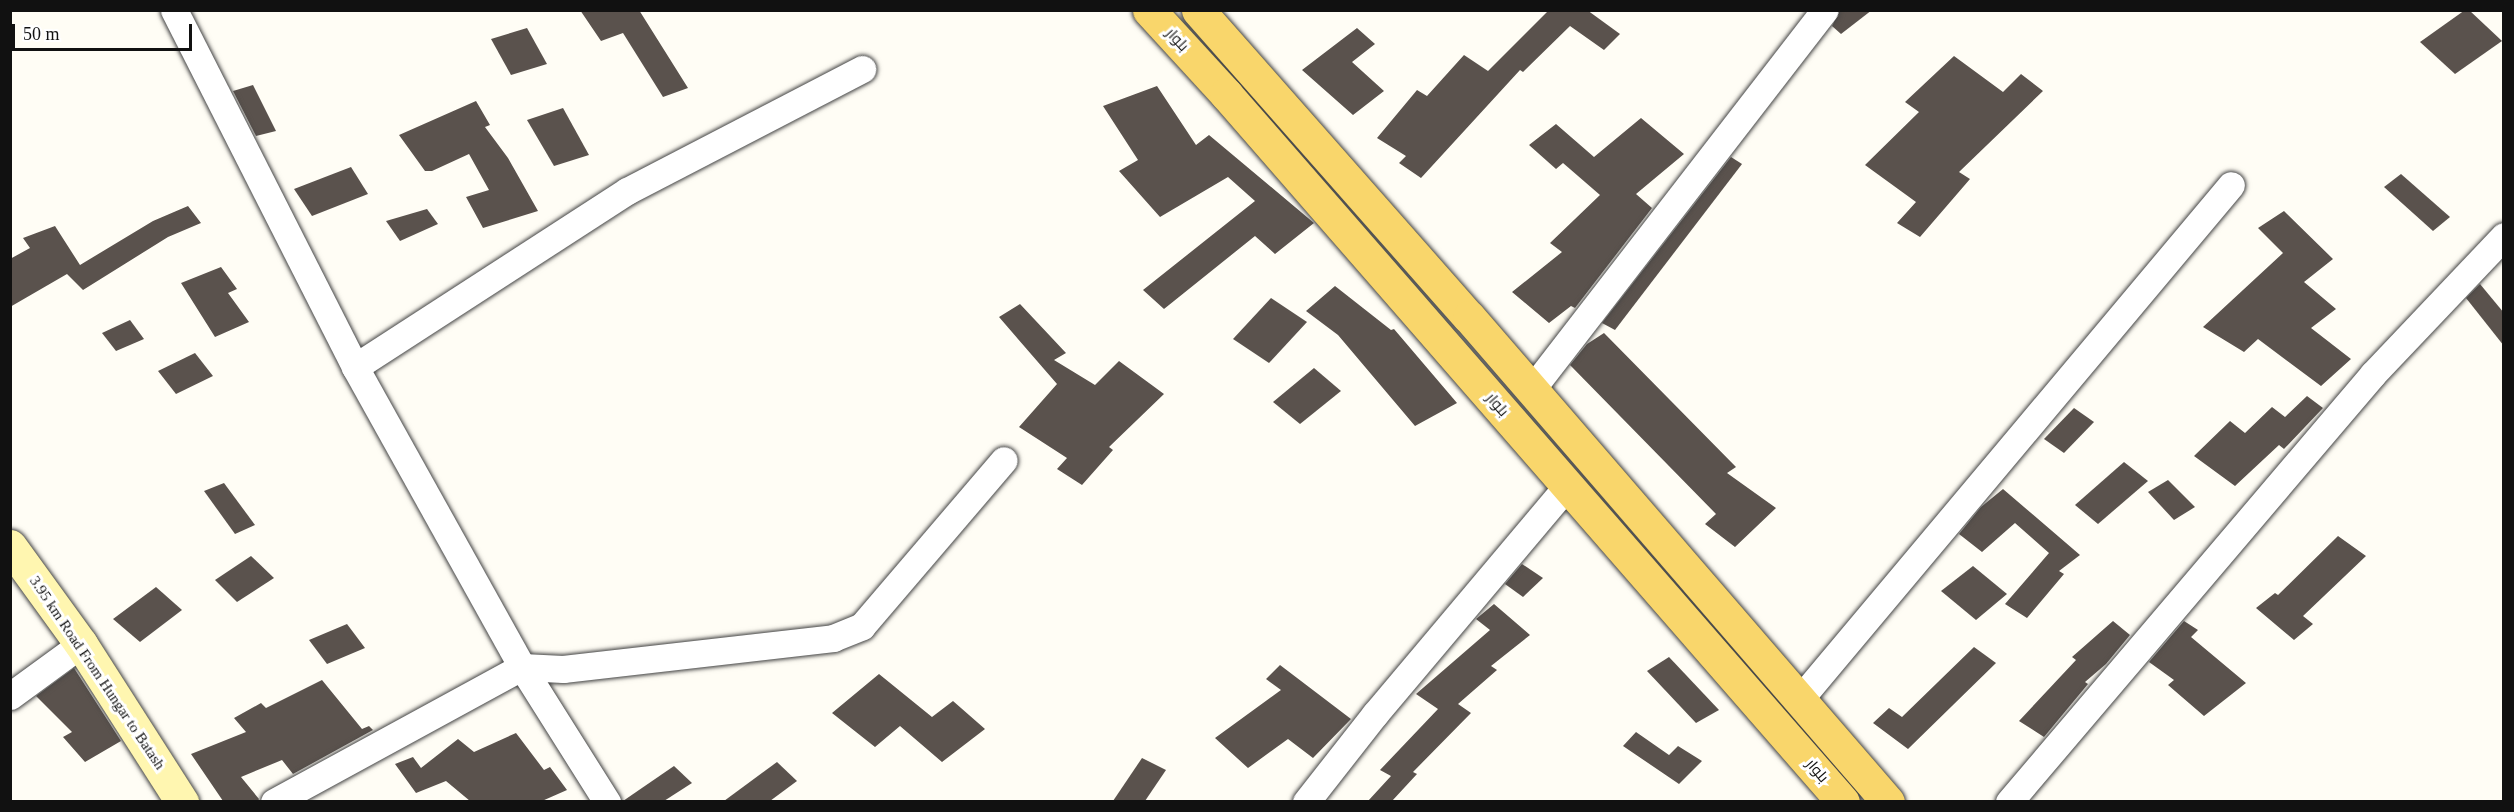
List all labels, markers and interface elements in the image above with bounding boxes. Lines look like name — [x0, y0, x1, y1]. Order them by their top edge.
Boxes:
scale bar — [15, 12, 195, 50]
text: 50 m — [23, 24, 60, 44]
street label: بلوار — [1162, 25, 1192, 55]
street label: بلوار — [1482, 390, 1512, 420]
street label: 3.95 km Road From Hungar to Batash — [25, 573, 169, 773]
street label: بلوار — [1802, 756, 1832, 786]

